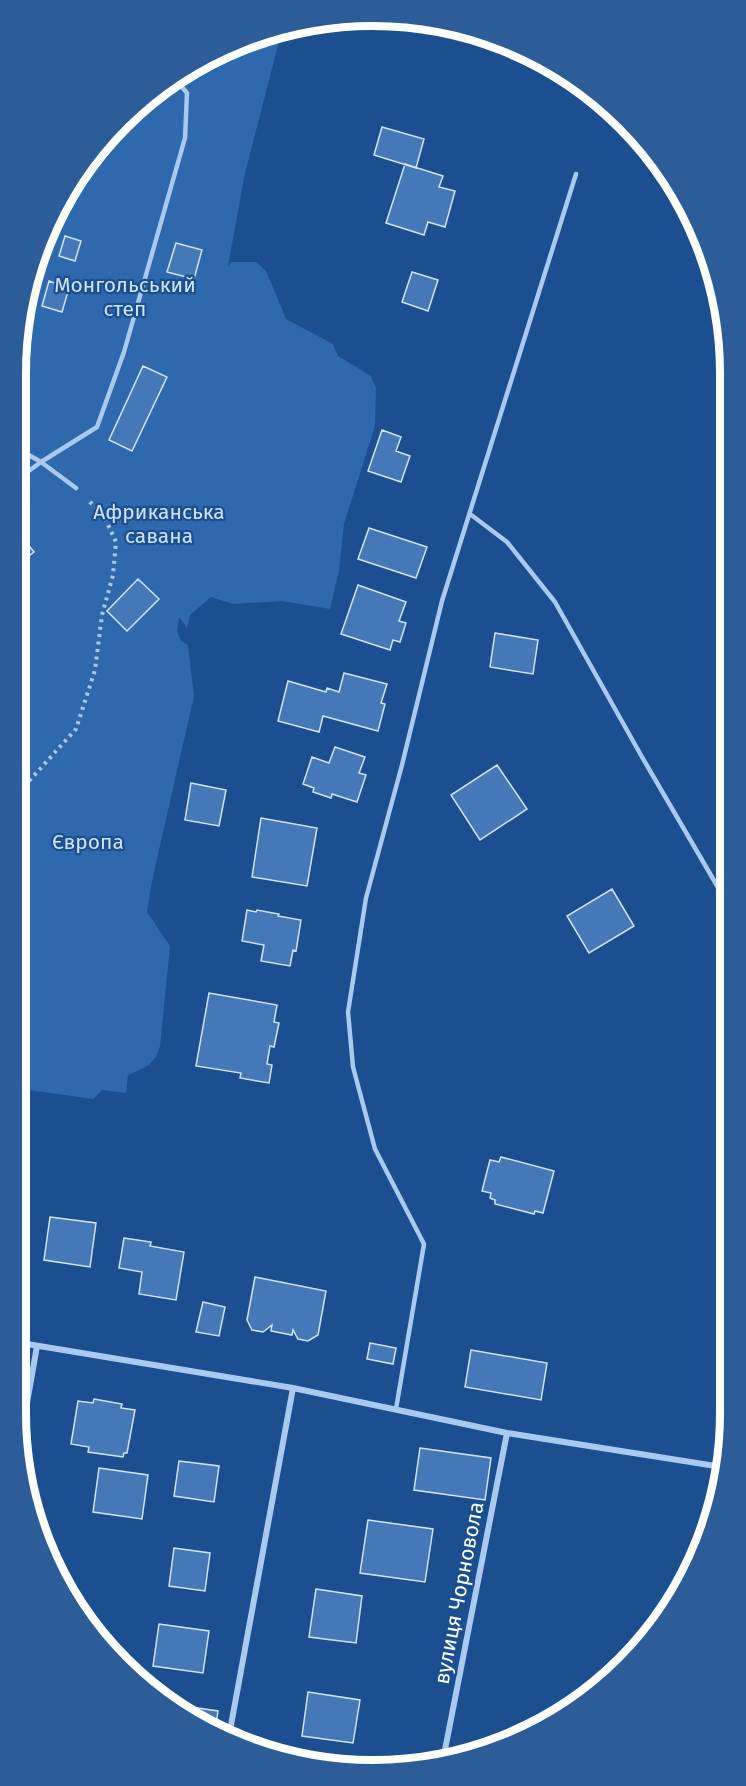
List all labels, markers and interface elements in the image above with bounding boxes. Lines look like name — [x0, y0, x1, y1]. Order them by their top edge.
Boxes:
park label: Монгольський степ — [54, 272, 196, 322]
park label: Африканська савана — [93, 499, 225, 549]
park label: Європа — [52, 829, 124, 855]
street label: вулиця Чорновола — [429, 1500, 489, 1686]

